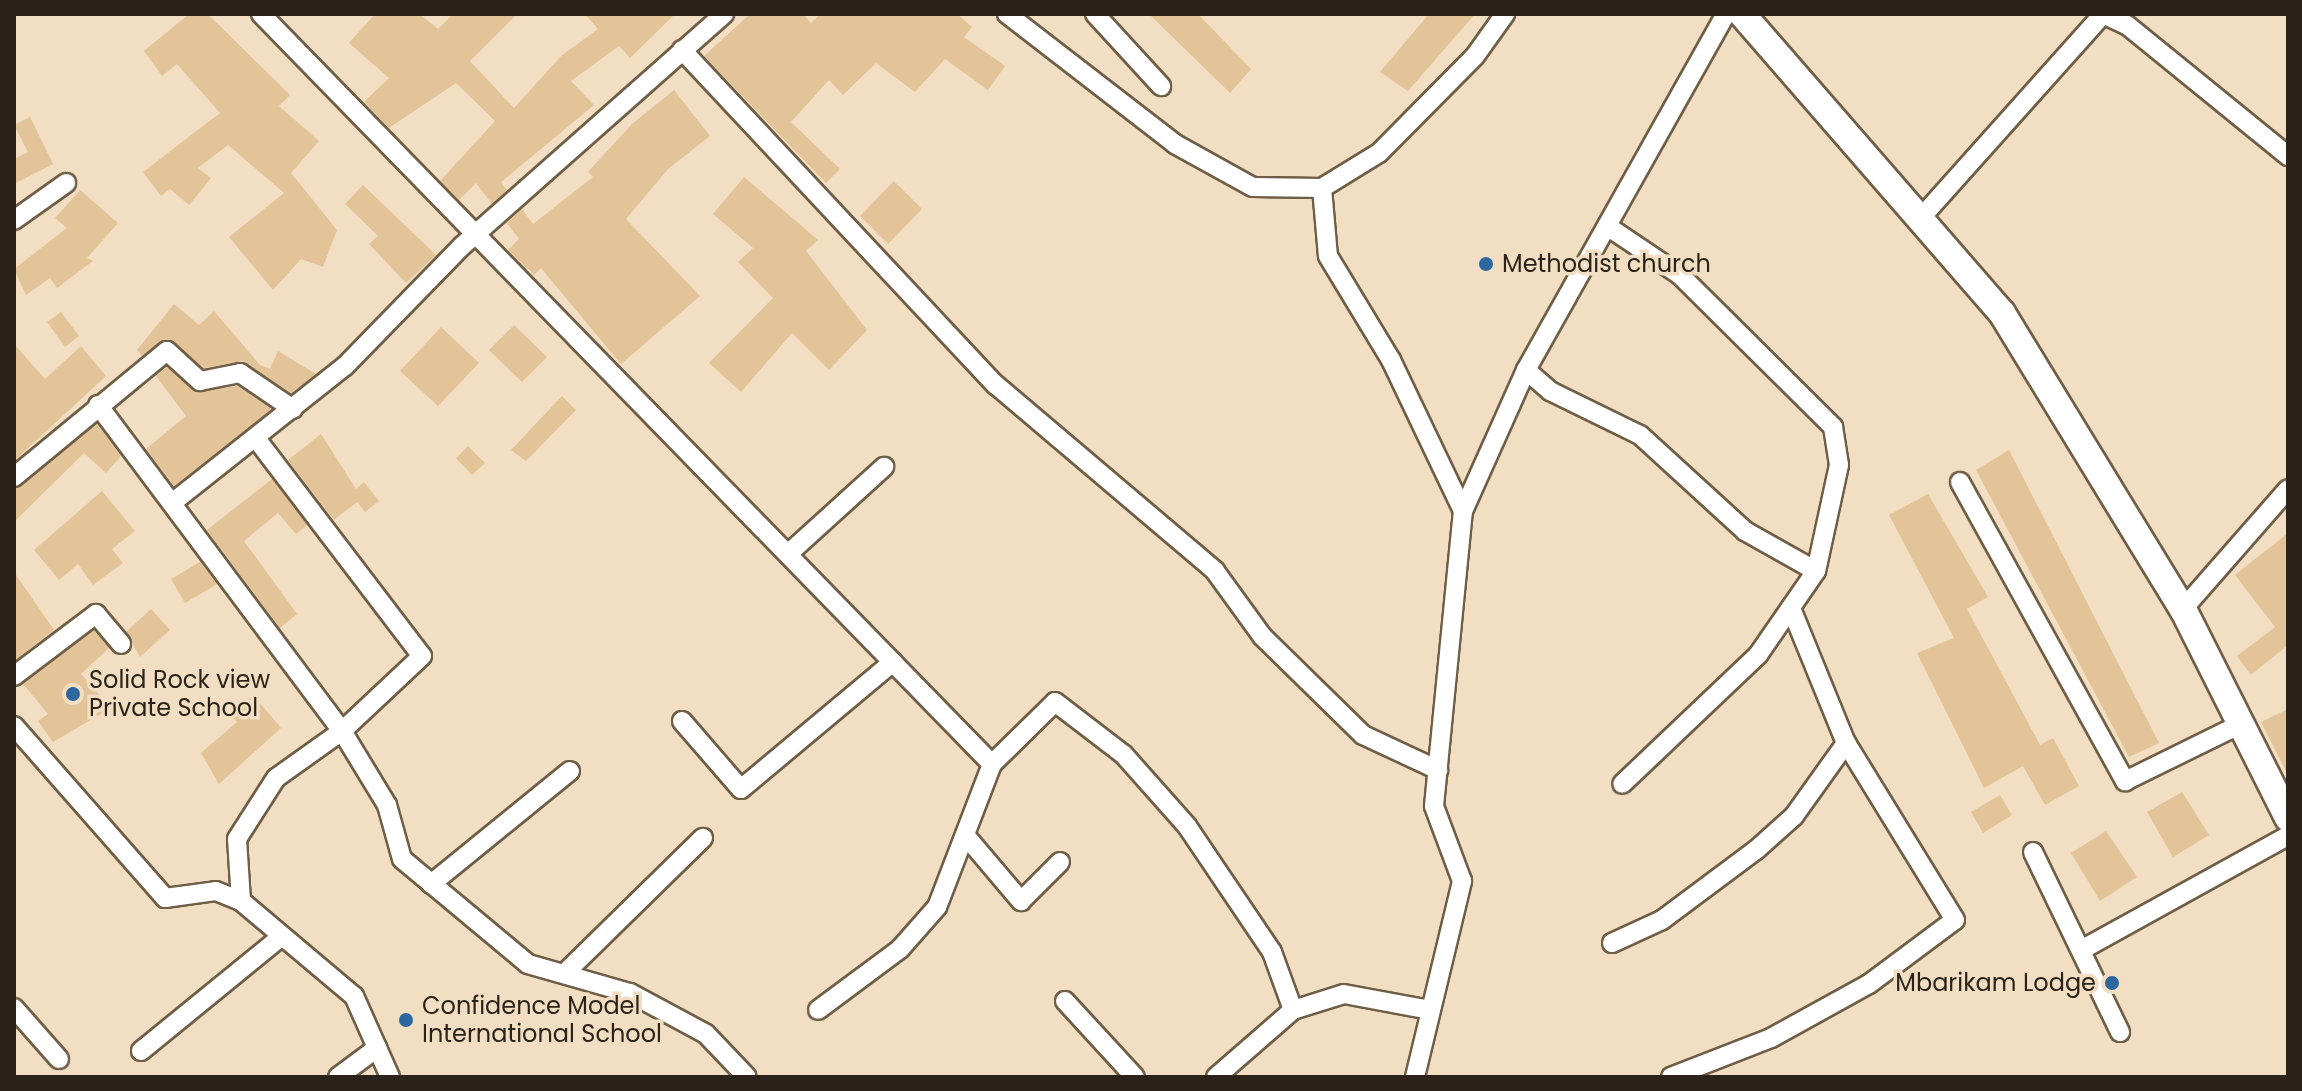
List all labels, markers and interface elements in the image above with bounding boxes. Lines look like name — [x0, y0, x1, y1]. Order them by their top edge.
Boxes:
place label: Methodist church — [1502, 250, 1711, 278]
marker: Methodist church — [1477, 255, 1495, 273]
place label: Solid Rock view Private School — [89, 666, 270, 722]
marker: Solid Rock view Private School — [64, 685, 82, 703]
place label: Mbarikam Lodge — [1895, 969, 2096, 997]
marker: Mbarikam Lodge — [2103, 974, 2121, 992]
place label: Confidence Model International School — [422, 992, 662, 1048]
marker: Confidence Model International School — [397, 1011, 415, 1029]

